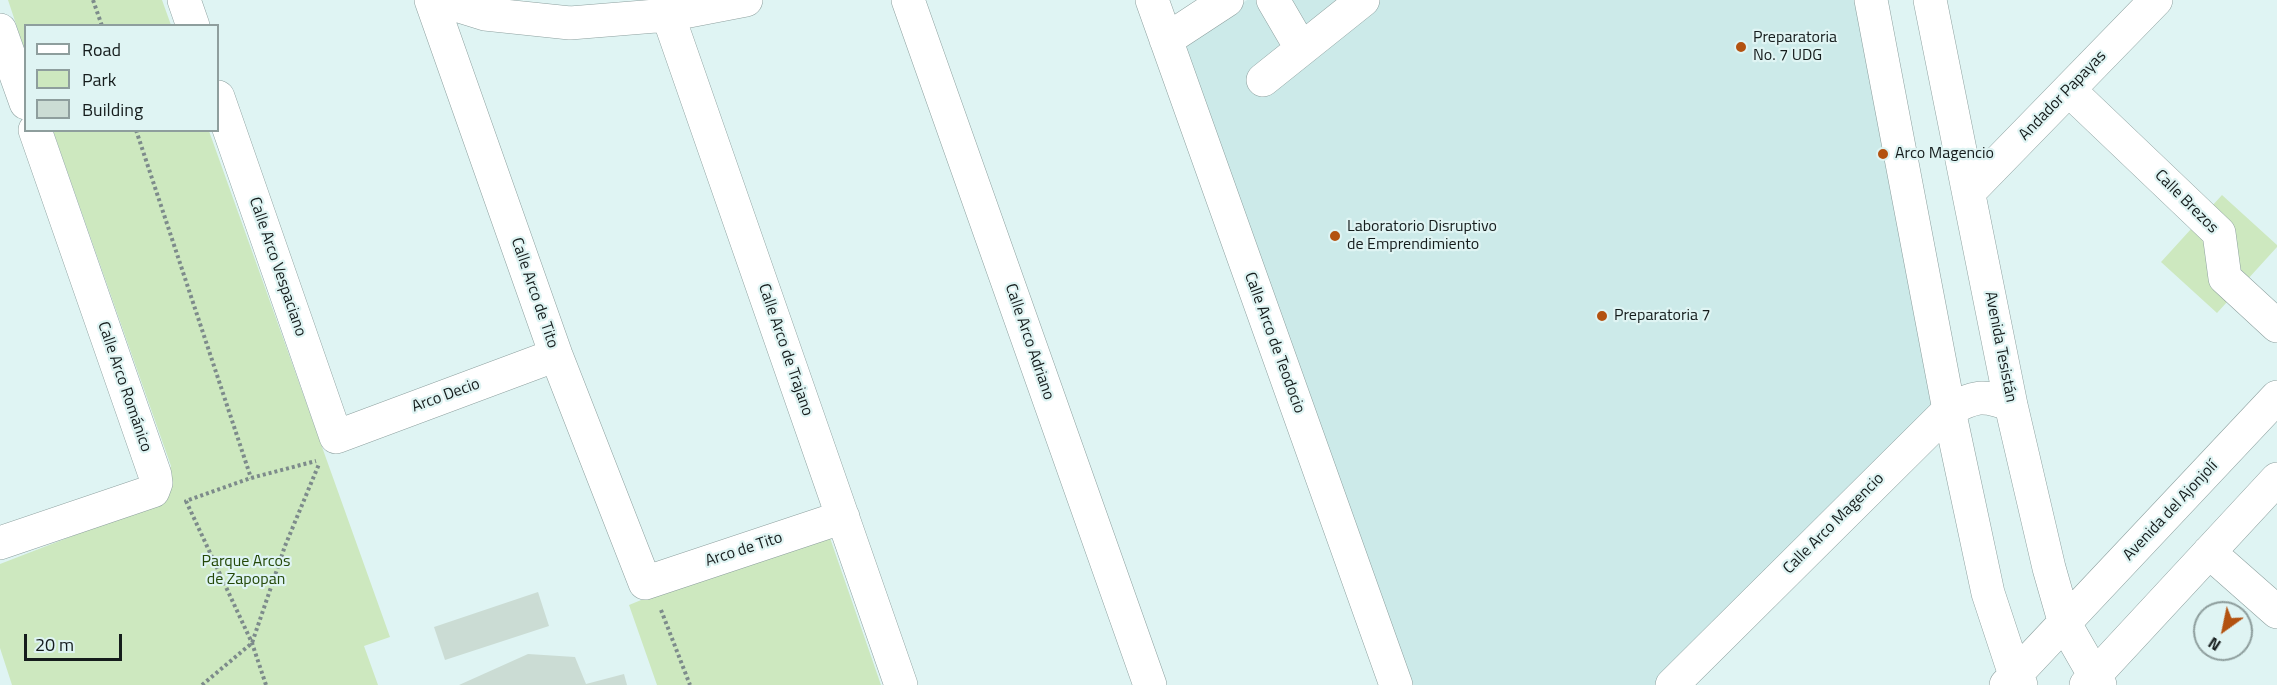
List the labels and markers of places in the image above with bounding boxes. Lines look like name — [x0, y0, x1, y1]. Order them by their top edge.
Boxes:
place label: Preparatoria No. 7 UDG — [1753, 28, 1837, 66]
marker: Preparatoria No. 7 UDG — [1734, 40, 1748, 54]
place label: Arco Magencio — [1895, 144, 1994, 164]
marker: Arco Magencio — [1876, 147, 1890, 161]
place label: Laboratorio Disruptivo de Emprendimiento — [1347, 217, 1497, 255]
marker: Laboratorio Disruptivo de Emprendimiento — [1328, 229, 1342, 243]
place label: Preparatoria 7 — [1614, 306, 1711, 326]
marker: Preparatoria 7 — [1595, 309, 1609, 323]

